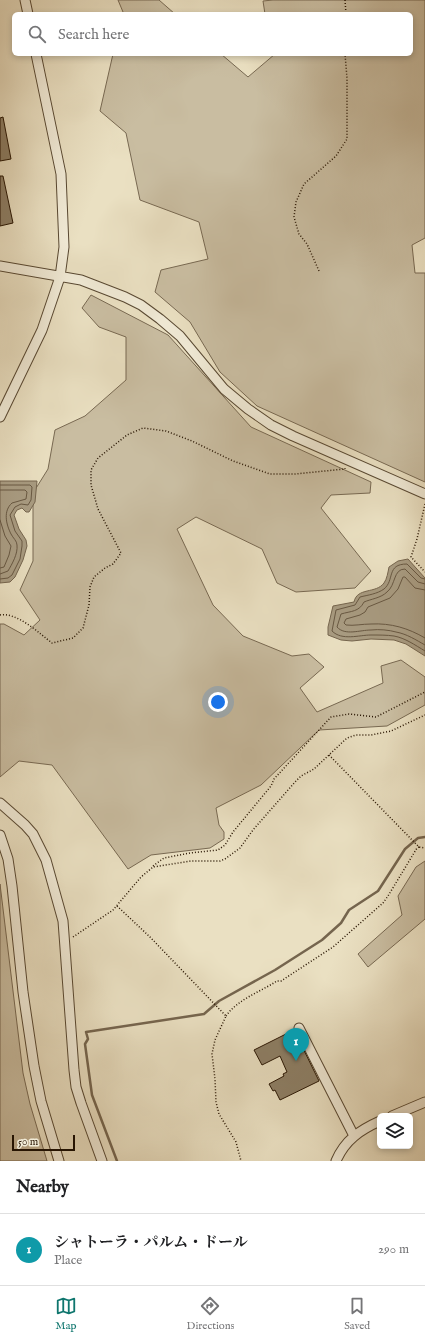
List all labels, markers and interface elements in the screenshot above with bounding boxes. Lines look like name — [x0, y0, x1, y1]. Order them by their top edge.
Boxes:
search box — [12, 12, 413, 56]
icon: search — [26, 23, 48, 45]
text: Search here — [58, 25, 129, 44]
your location — [208, 692, 228, 712]
pin: 1 — [283, 1028, 309, 1061]
map controls — [377, 1113, 413, 1149]
button: layers — [377, 1113, 413, 1149]
scale bar — [12, 1133, 75, 1152]
text: 50 m — [18, 1135, 38, 1149]
text: Nearby — [16, 1177, 69, 1198]
text: シャトーラ・パルム・ドール — [54, 1233, 248, 1252]
text: 1 — [27, 1241, 31, 1258]
text: 290 m — [378, 1241, 409, 1258]
text: Place — [54, 1252, 82, 1269]
tab: Map — [55, 1295, 77, 1333]
tab: Directions — [187, 1295, 234, 1333]
tab: Saved — [344, 1295, 370, 1333]

